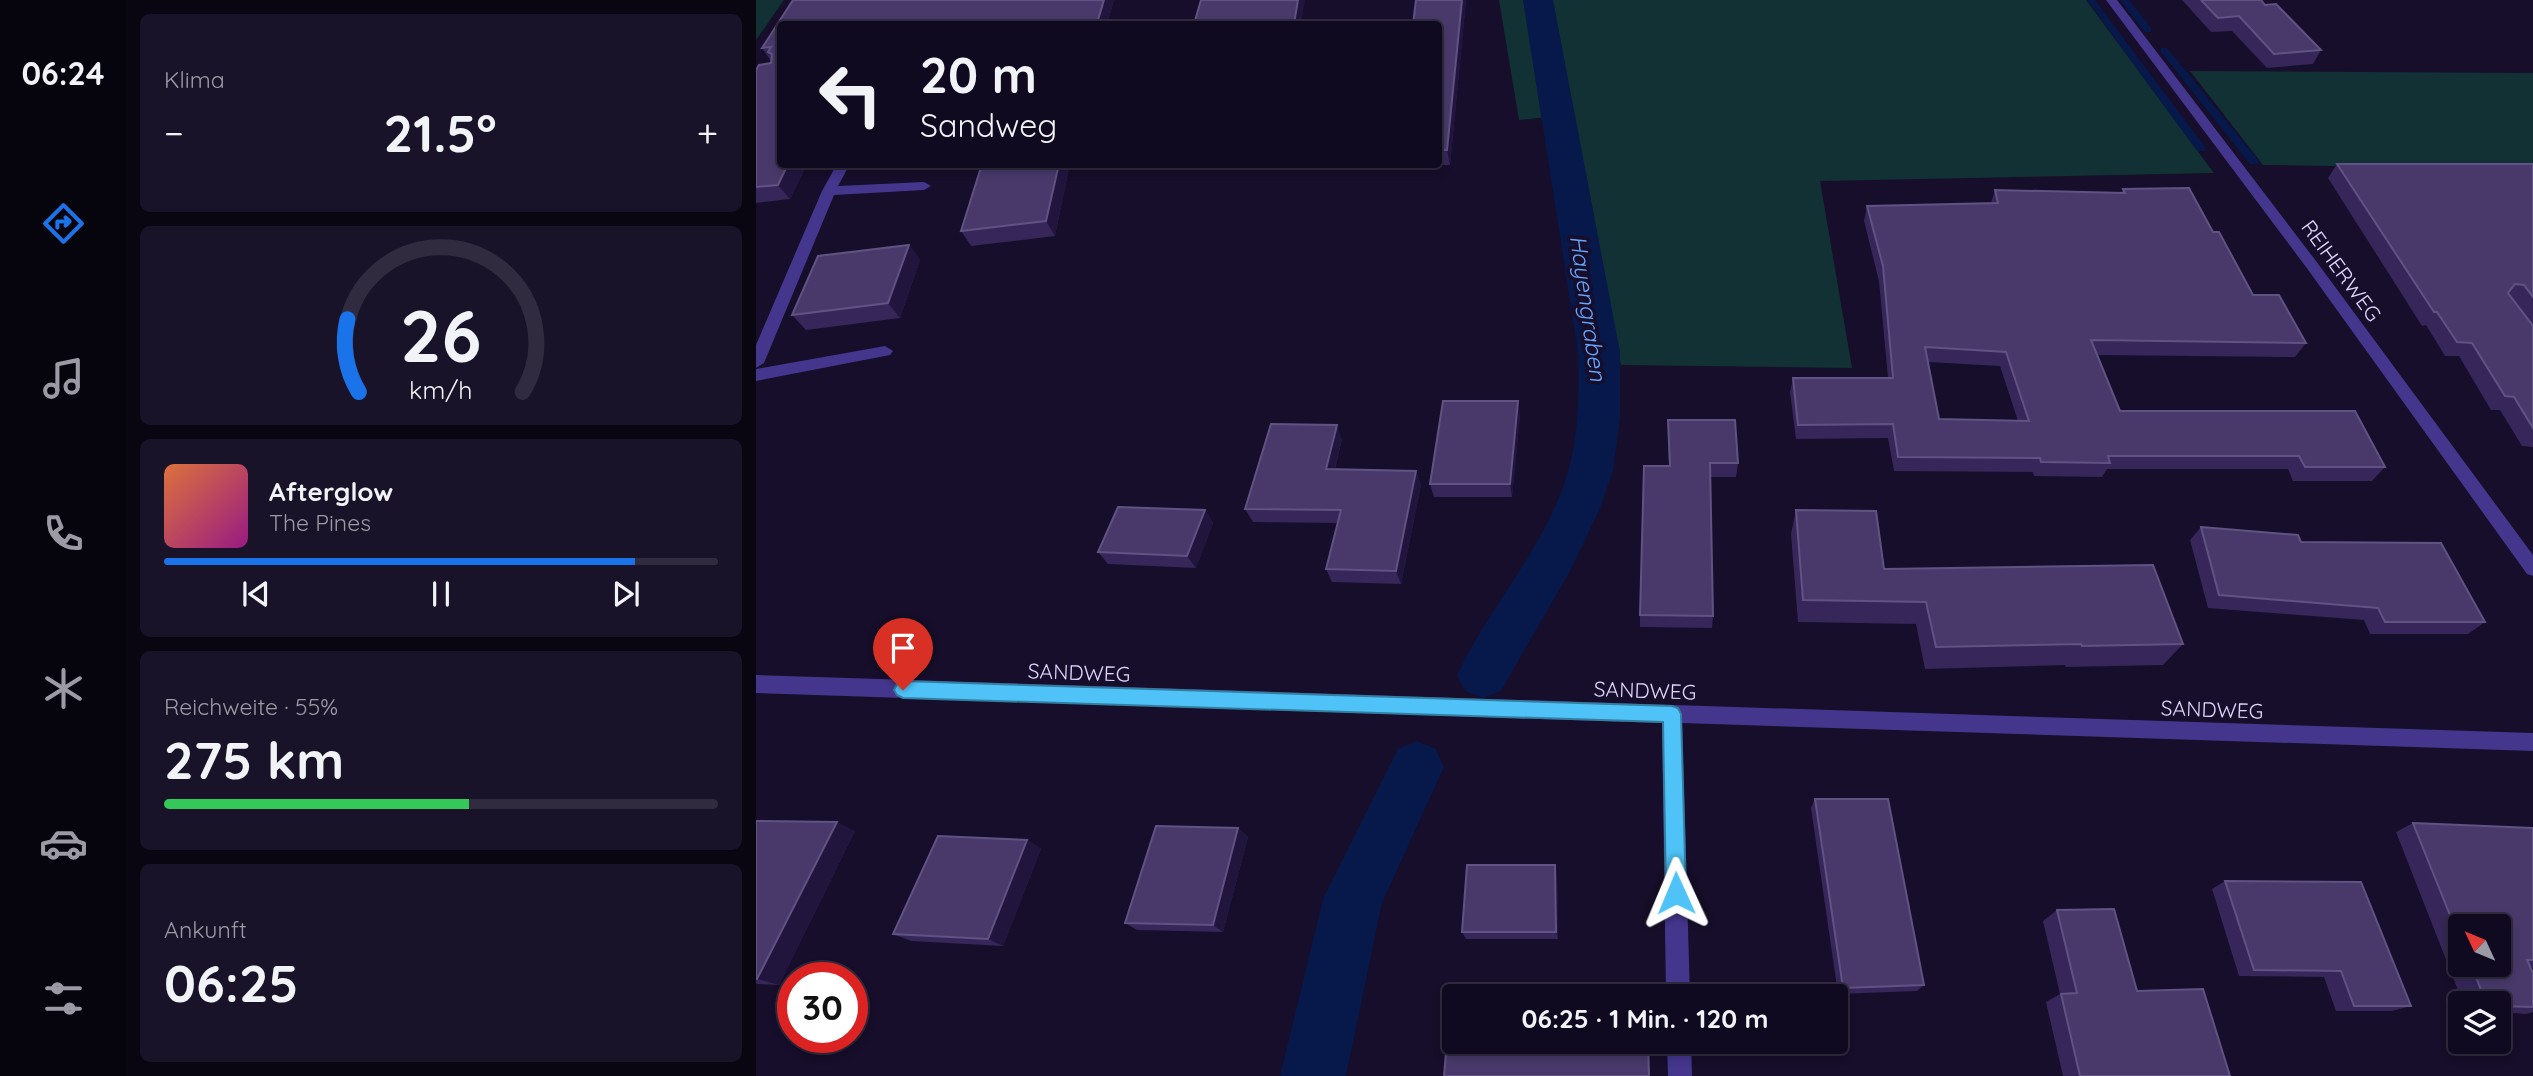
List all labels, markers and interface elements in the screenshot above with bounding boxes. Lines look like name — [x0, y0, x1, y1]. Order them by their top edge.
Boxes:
text: 20 m — [920, 44, 1037, 105]
icon: left — [805, 49, 896, 140]
text: 06:24 — [21, 53, 105, 93]
text: Klima — [164, 65, 225, 94]
text: 21.5° — [384, 100, 497, 165]
text: Sandweg — [920, 105, 1057, 145]
text: − — [164, 109, 184, 157]
text: + — [697, 109, 718, 157]
icon: directions — [39, 199, 88, 248]
street label: REIHERWEG — [2296, 215, 2387, 326]
water label: Hayengraben — [1564, 233, 1613, 383]
text: 26 — [400, 289, 482, 380]
icon: music — [39, 354, 88, 403]
text: km/h — [409, 373, 473, 404]
text: Afterglow — [269, 475, 393, 508]
text: The Pines — [269, 508, 371, 537]
icon: phone — [39, 509, 88, 558]
icon: previous — [237, 575, 275, 613]
icon: pause — [422, 575, 460, 613]
icon: next — [607, 575, 645, 613]
pin — [873, 618, 933, 690]
icon: arrive — [884, 629, 922, 667]
street label: SANDWEG — [1027, 657, 1131, 687]
icon: climate — [39, 664, 88, 713]
street label: SANDWEG — [1593, 675, 1697, 705]
text: Reichweite · 55% — [164, 692, 338, 721]
street label: SANDWEG — [2160, 694, 2264, 724]
text: 275 km — [164, 727, 344, 792]
icon: car — [39, 819, 88, 868]
position arrow — [1639, 856, 1713, 930]
north arrow — [2448, 914, 2511, 976]
map controls — [2448, 914, 2511, 1054]
text: Ankunft — [164, 915, 247, 944]
text: 06:25 — [164, 950, 298, 1015]
speed limit sign: 30 — [777, 962, 868, 1053]
icon: filters — [39, 974, 88, 1023]
button: layers — [2448, 991, 2511, 1054]
text: 06:25 · 1 Min. · 120 m — [1522, 1002, 1768, 1035]

